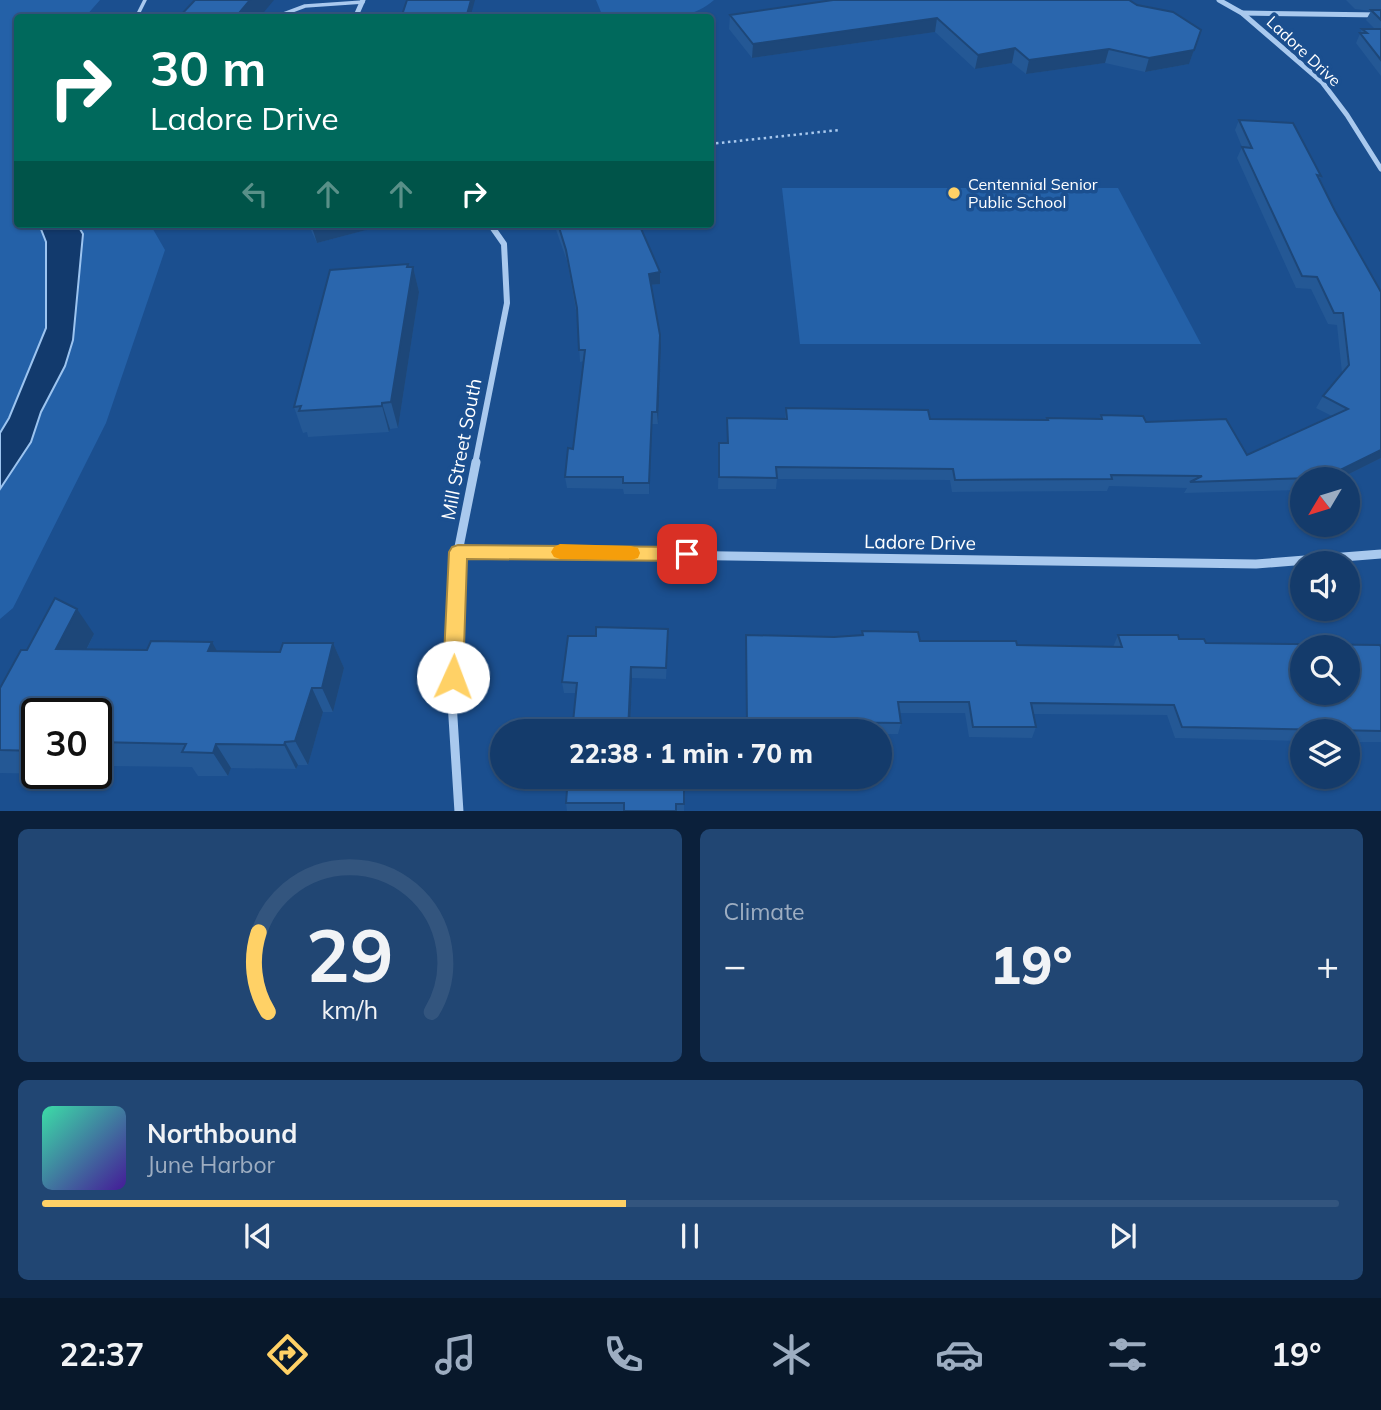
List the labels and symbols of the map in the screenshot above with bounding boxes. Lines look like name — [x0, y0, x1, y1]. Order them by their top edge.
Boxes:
street label: Ladore Drive — [1263, 12, 1345, 90]
place label: Centennial Senior Public School — [968, 174, 1098, 212]
marker: Centennial Senior Public School — [946, 185, 962, 201]
street label: Mill Street South — [436, 376, 486, 522]
north arrow — [1290, 467, 1360, 537]
pin — [657, 524, 717, 584]
street label: Ladore Drive — [864, 529, 976, 555]
position arrow — [416, 640, 490, 714]
speed limit sign: 30 — [21, 698, 112, 789]

